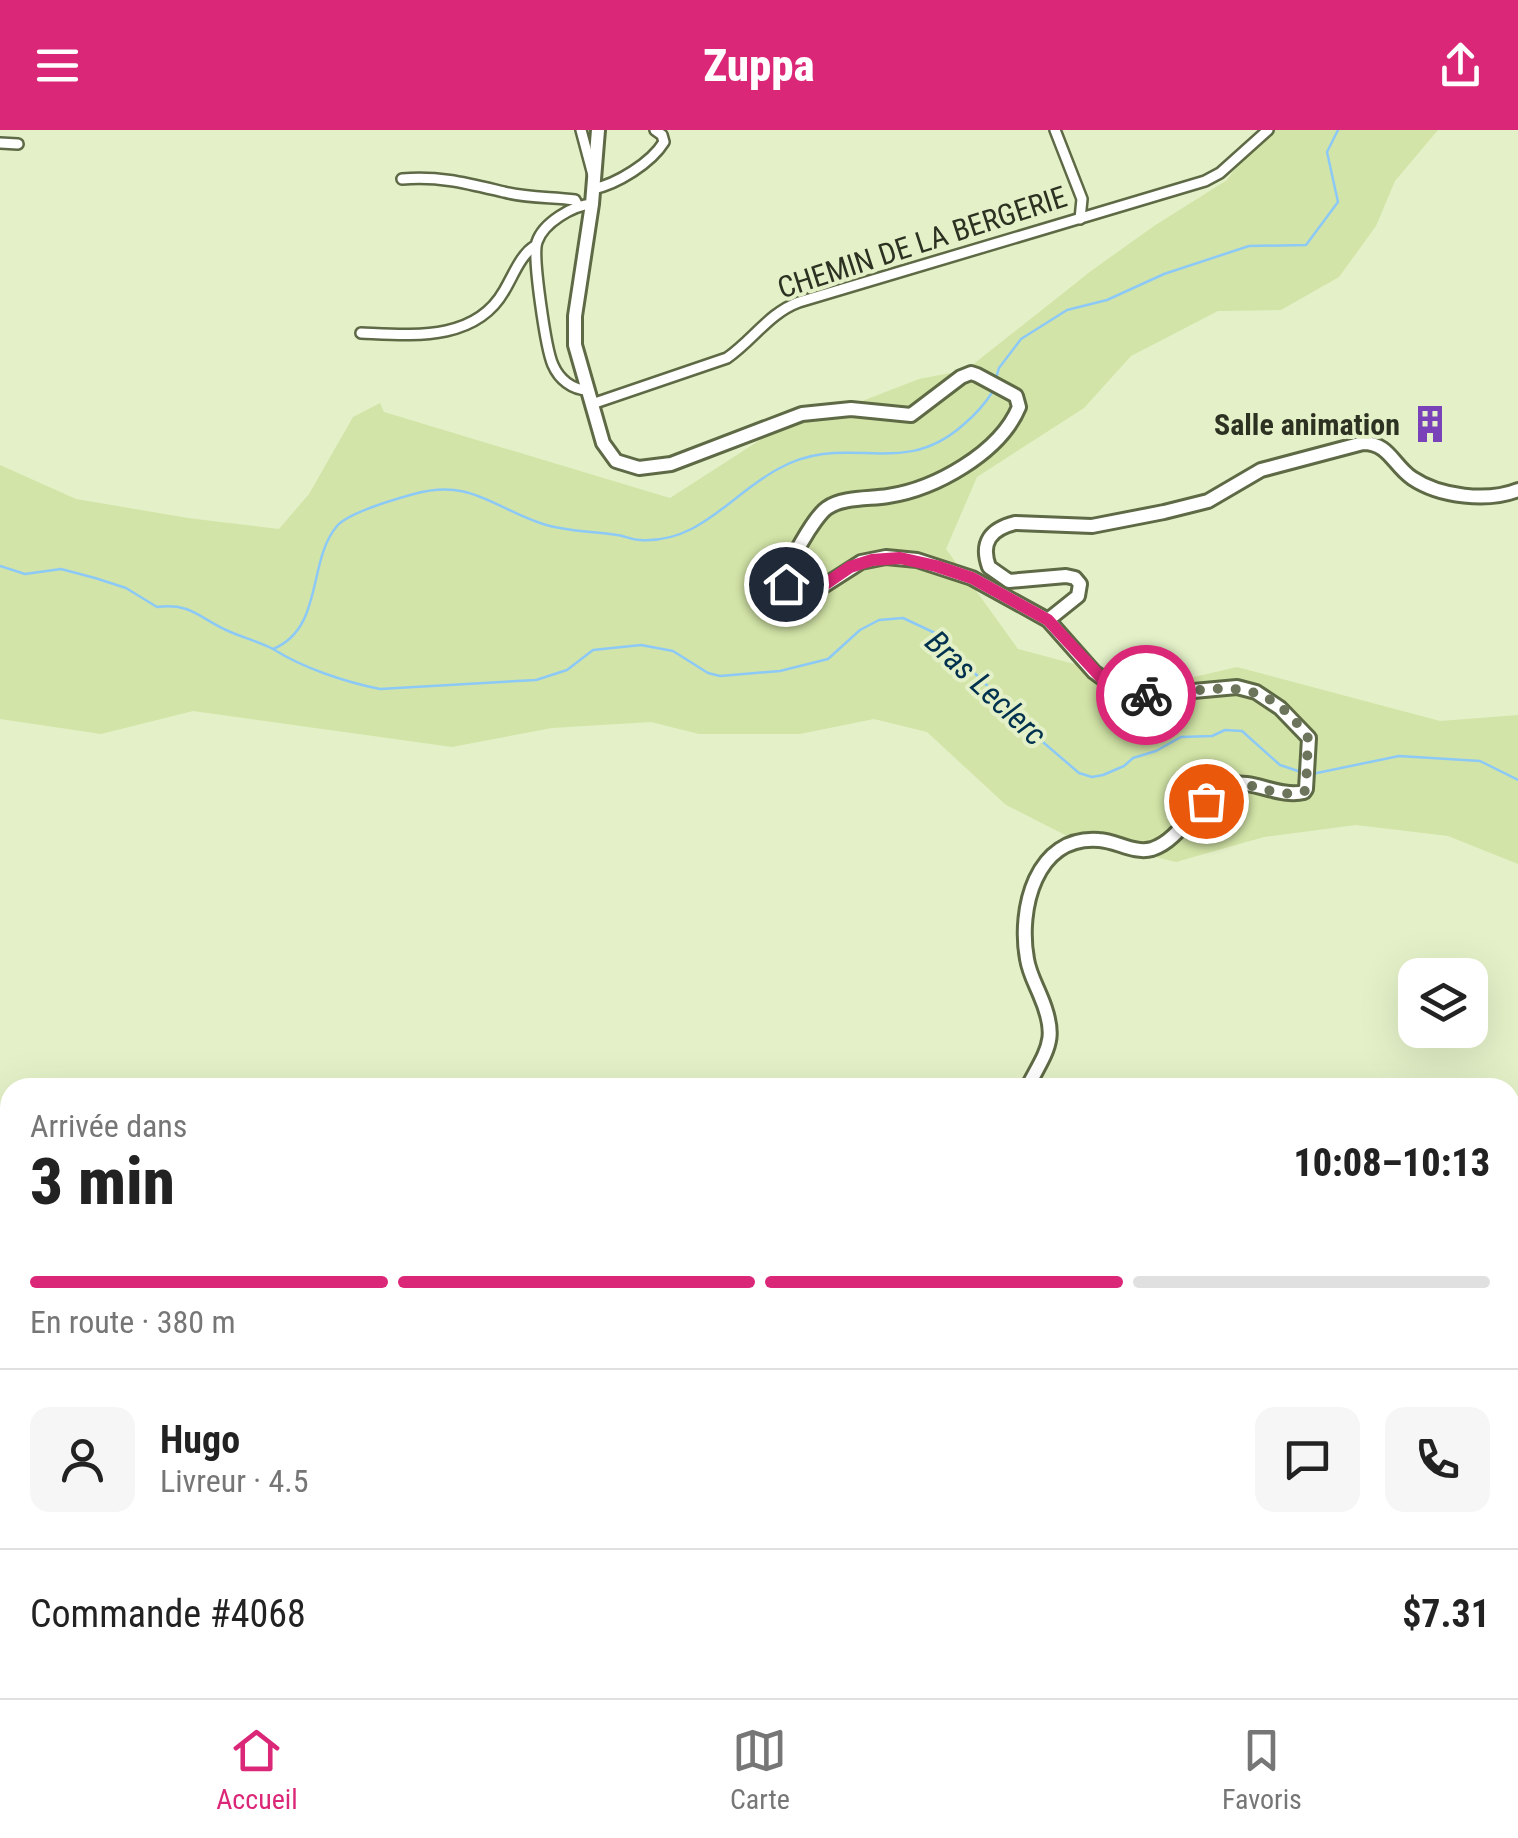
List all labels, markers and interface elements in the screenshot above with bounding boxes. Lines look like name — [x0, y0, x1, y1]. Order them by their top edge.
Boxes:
icon: menu — [30, 38, 85, 93]
icon: share — [1433, 38, 1488, 93]
text: Zuppa — [703, 39, 815, 92]
street label: CHEMIN DE LA BERGERIE — [773, 179, 1071, 305]
building icon: Salle animation — [1409, 403, 1451, 445]
place label: Salle animation — [1214, 407, 1400, 442]
pin — [744, 542, 829, 627]
icon: home — [759, 557, 814, 612]
water label: Bras Leclerc — [918, 623, 1054, 753]
courier — [1096, 645, 1196, 745]
icon: bike — [1119, 668, 1174, 723]
pin — [1164, 759, 1249, 844]
icon: bag — [1179, 774, 1234, 829]
map controls — [1398, 958, 1488, 1048]
button: layers — [1398, 958, 1488, 1048]
text: Arrivée dans — [30, 1107, 187, 1145]
text: 10:08–10:13 — [1293, 1141, 1490, 1185]
text: 3 min — [30, 1144, 175, 1220]
text: En route · 380 m — [30, 1303, 236, 1341]
button: person — [30, 1407, 135, 1512]
button: chat — [1255, 1407, 1360, 1512]
button: phone — [1385, 1407, 1490, 1512]
text: Hugo — [160, 1418, 240, 1462]
text: Livreur · 4.5 — [160, 1462, 308, 1500]
text: Commande #4068 — [30, 1592, 306, 1636]
text: $7.31 — [1402, 1592, 1490, 1636]
tab: Accueil — [216, 1723, 298, 1816]
tab: Carte — [730, 1723, 790, 1816]
tab: Favoris — [1222, 1723, 1302, 1816]

